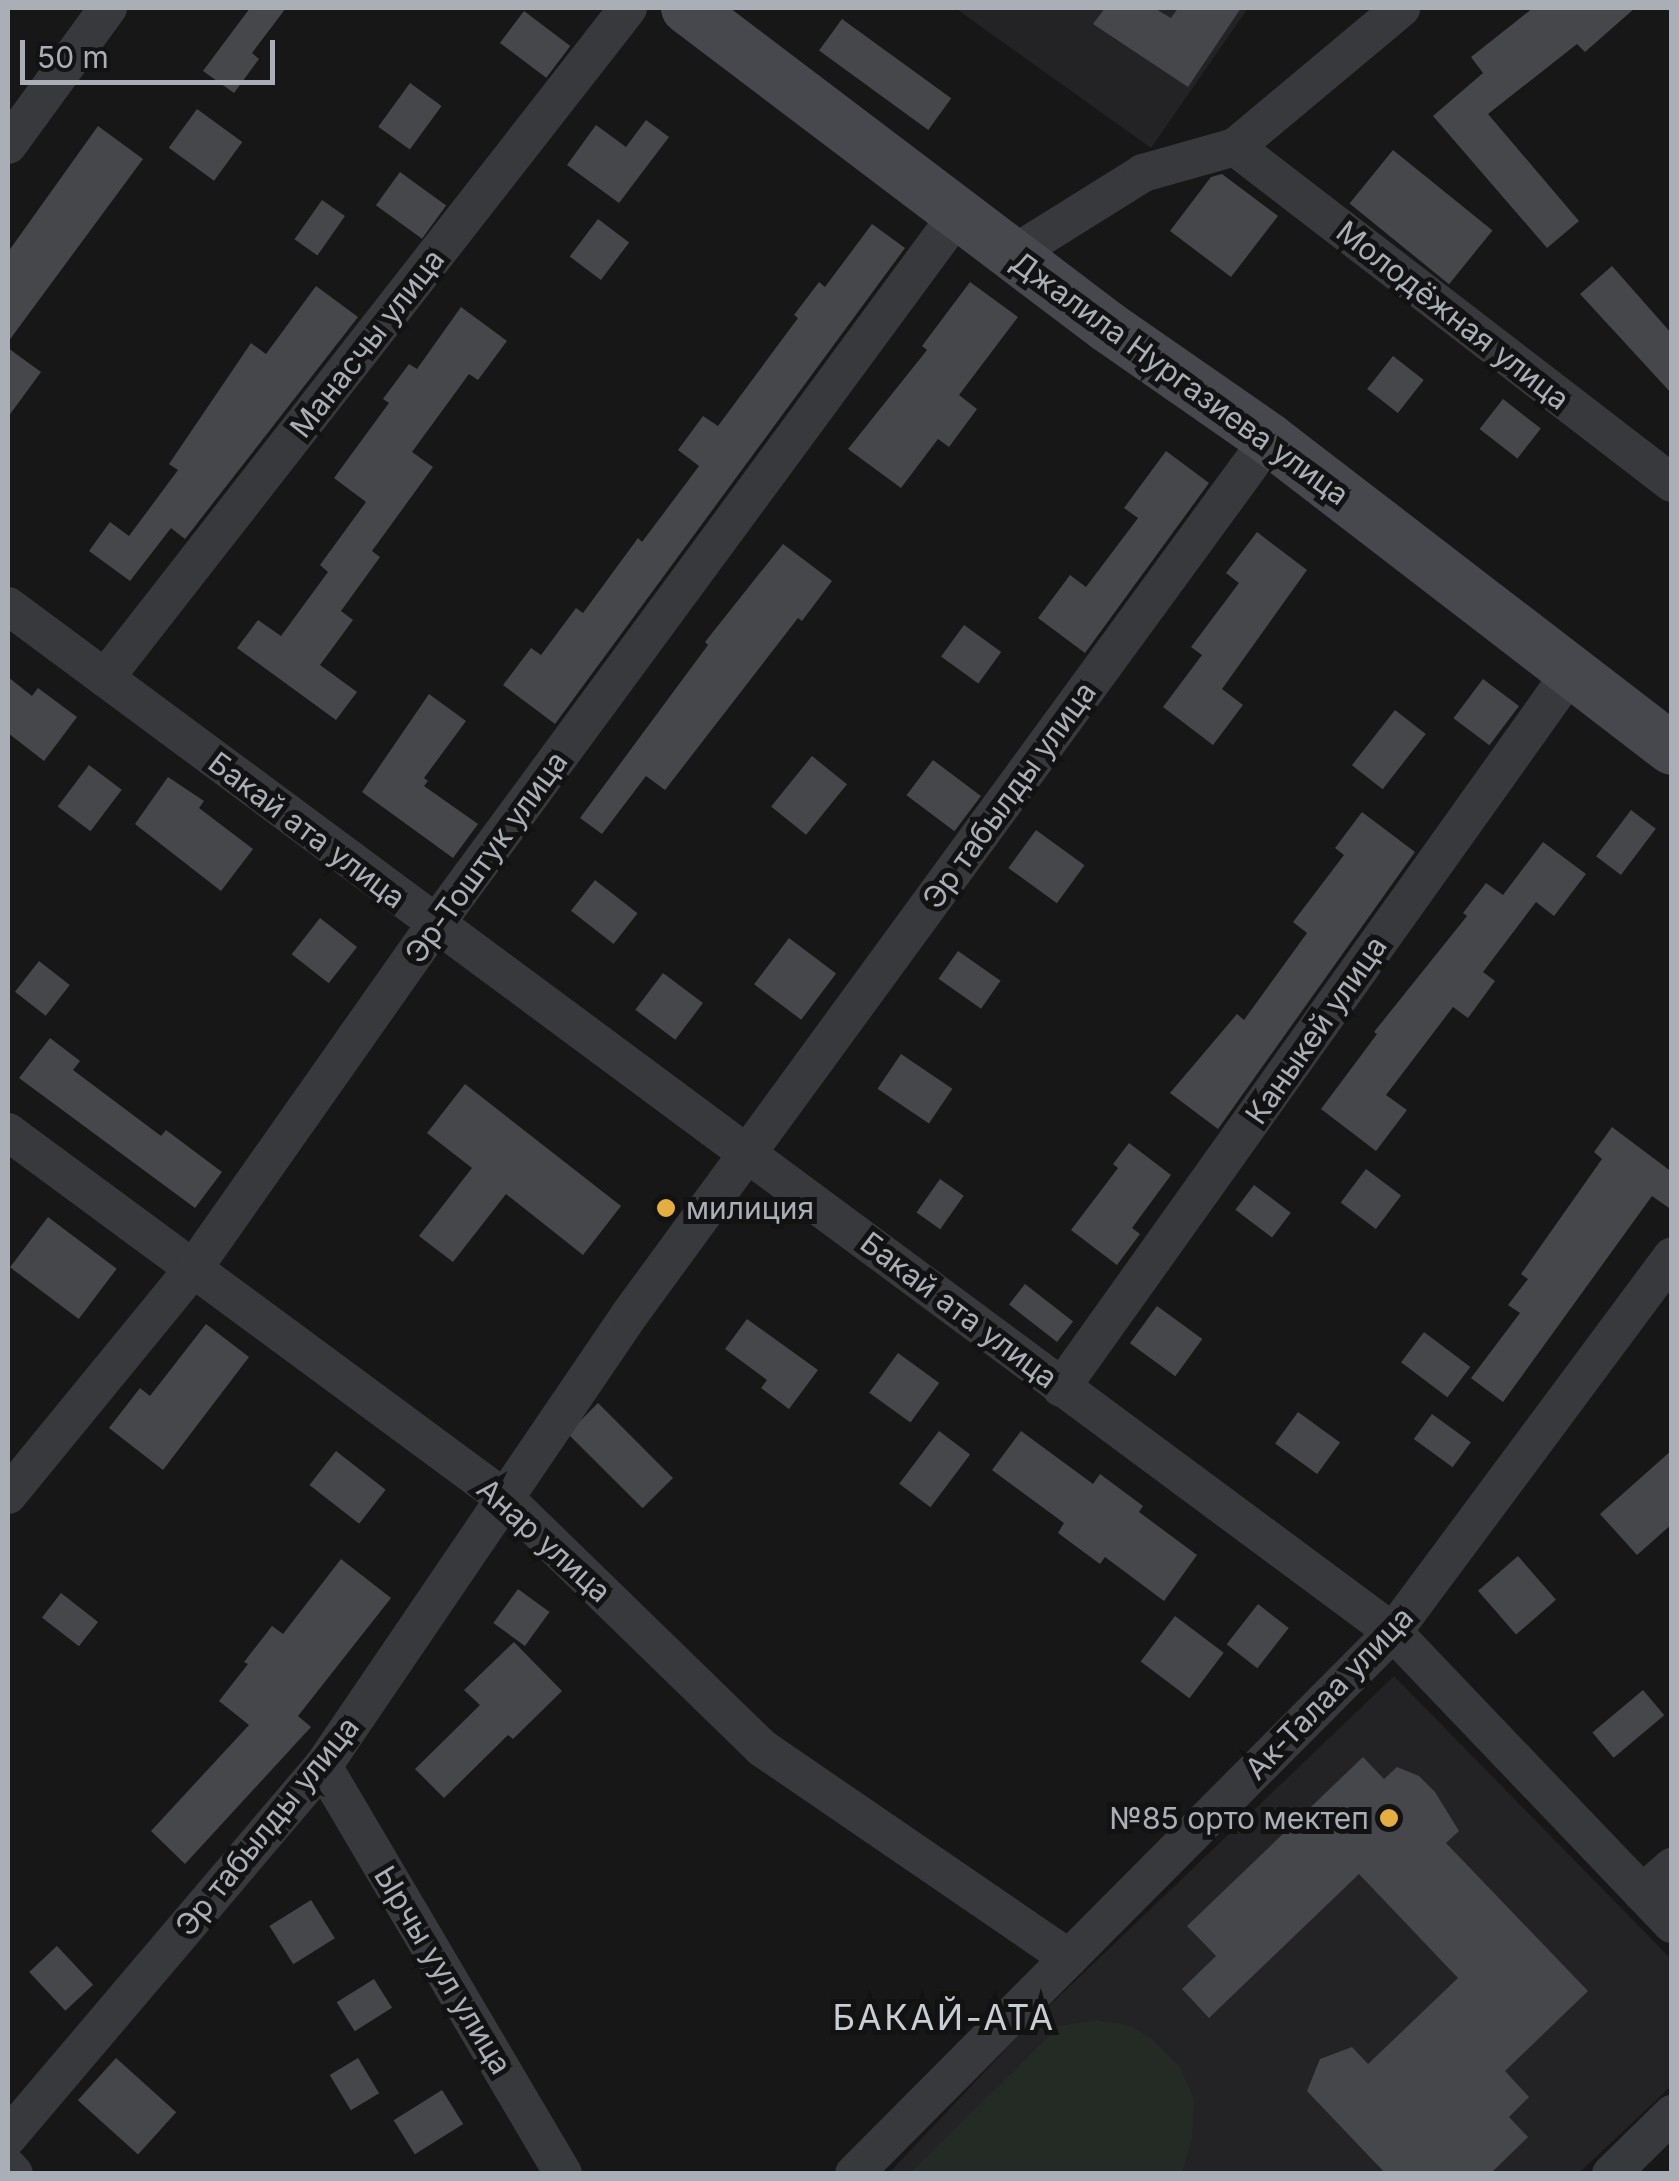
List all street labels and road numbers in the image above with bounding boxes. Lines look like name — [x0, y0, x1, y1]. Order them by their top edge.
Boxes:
street label: Молодёжная улица — [1330, 213, 1576, 417]
street label: Манасчы улица — [282, 242, 452, 444]
street label: Джалила Нургазиева улица — [1004, 243, 1356, 513]
street label: Эр табылды улица — [915, 675, 1103, 915]
street label: Бакай ата улица — [202, 744, 412, 916]
street label: Эр-Тоштук улица — [397, 744, 575, 970]
street label: Каныкей улица — [1238, 929, 1394, 1131]
street label: Бакай ата улица — [854, 1224, 1064, 1396]
street label: Анар улица — [470, 1471, 618, 1609]
street label: Ак-Талаа улица — [1238, 1599, 1420, 1787]
street label: Эр табылды улица — [168, 1709, 366, 1943]
street label: Ырчы уул улица — [367, 1859, 519, 2081]

